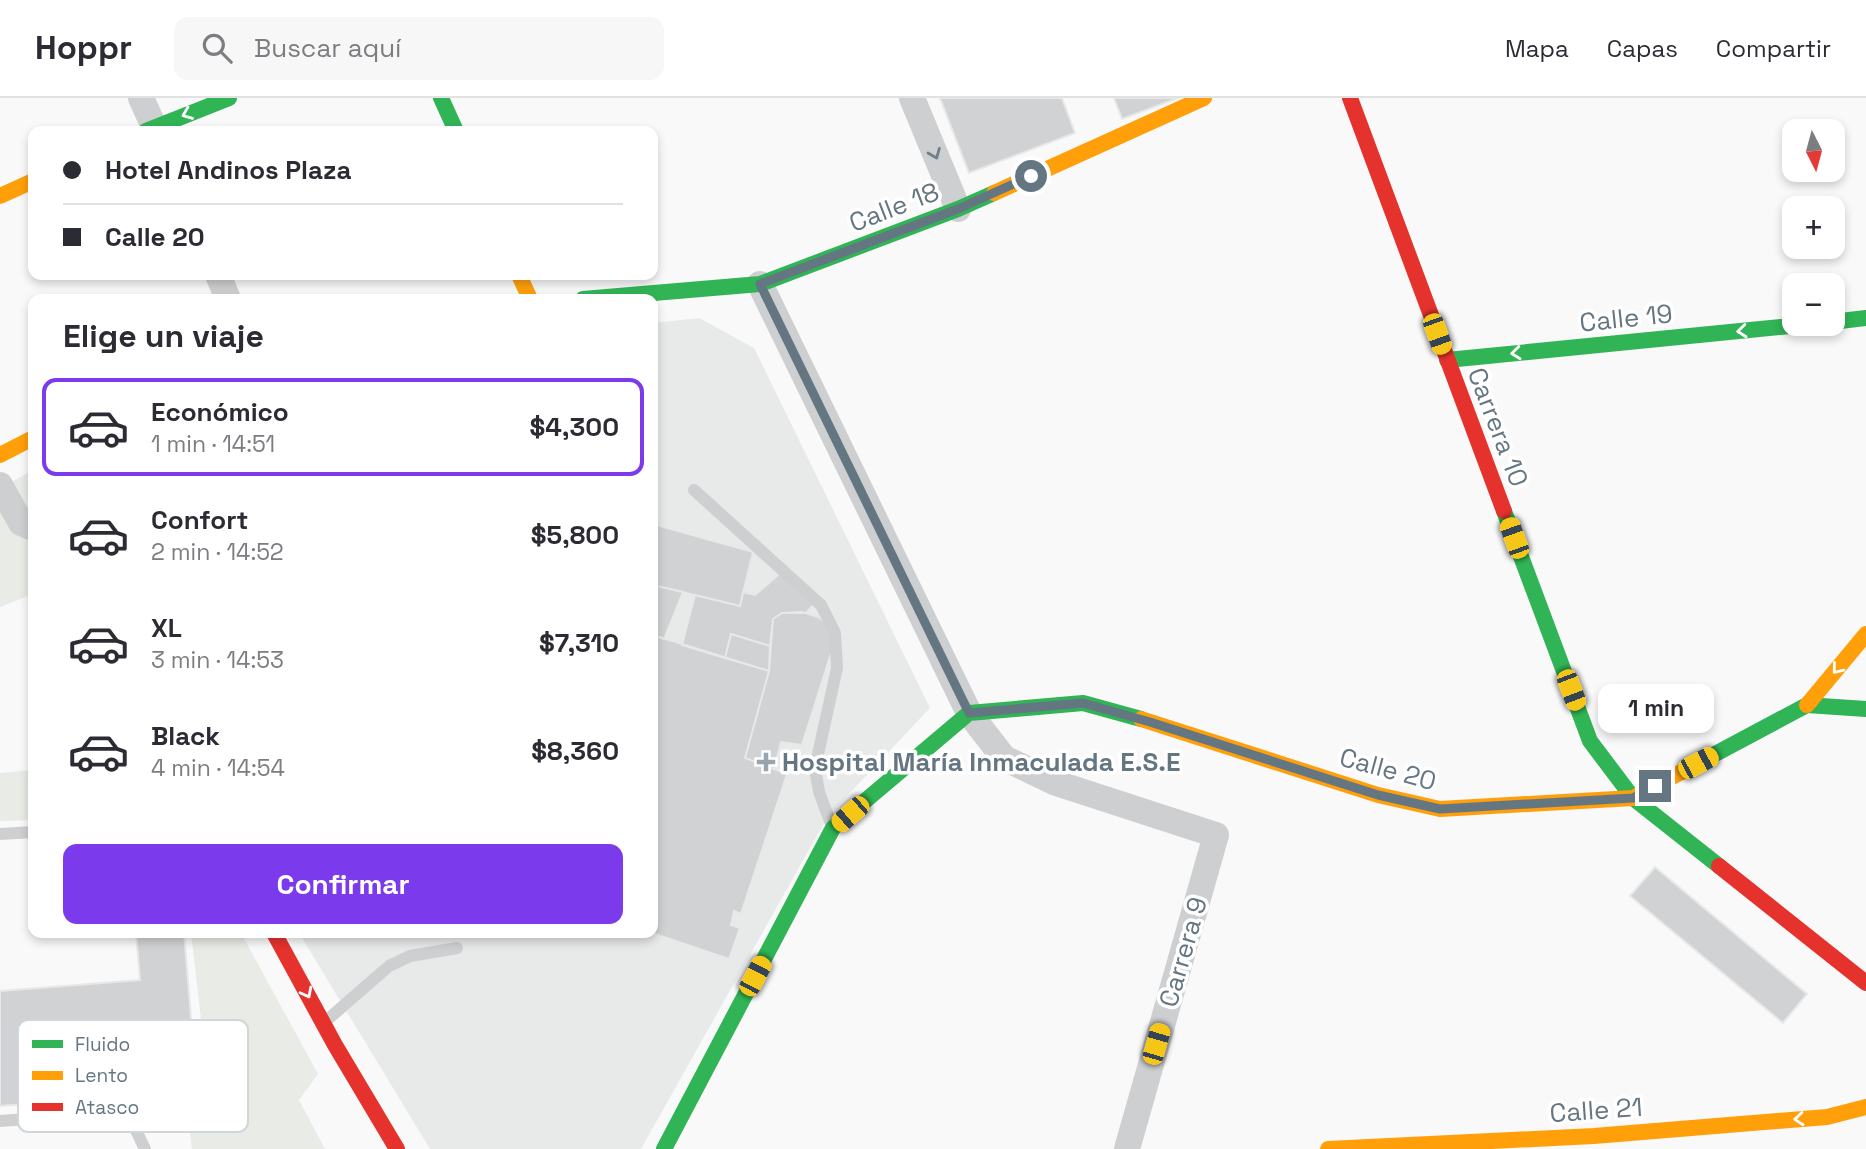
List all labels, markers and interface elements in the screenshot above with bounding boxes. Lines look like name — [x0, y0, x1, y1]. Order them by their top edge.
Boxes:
search box — [174, 17, 664, 80]
text: Hoppr — [35, 27, 132, 69]
icon: search — [198, 29, 236, 67]
text: Buscar aquí — [254, 31, 401, 65]
text: Mapa — [1505, 33, 1569, 64]
text: Capas — [1607, 33, 1678, 64]
text: Compartir — [1716, 33, 1831, 64]
one-way arrow — [182, 106, 194, 120]
north arrow — [1782, 119, 1844, 182]
map controls — [1782, 119, 1845, 336]
one-way arrow — [926, 147, 940, 159]
text: Hotel Andinos Plaza — [105, 153, 351, 187]
route start — [1015, 160, 1047, 192]
street label: Calle 18 — [844, 174, 944, 240]
button: + — [1782, 196, 1845, 259]
text: Calle 20 — [105, 220, 205, 254]
button: − — [1782, 273, 1845, 336]
street label: Calle 19 — [1578, 296, 1674, 340]
car — [1420, 311, 1455, 357]
text: Elige un viaje — [63, 316, 264, 356]
one-way arrow — [1736, 323, 1748, 338]
one-way arrow — [1510, 345, 1521, 360]
street label: Carrera 10 — [1460, 363, 1536, 491]
text: Económico — [151, 395, 289, 429]
icon: car — [67, 396, 130, 459]
text: $4,300 — [530, 410, 619, 444]
text: 1 min · 14:51 — [151, 429, 275, 459]
text: Confort — [151, 503, 248, 537]
icon: car — [67, 504, 130, 567]
car — [1497, 515, 1532, 561]
text: $5,800 — [531, 518, 619, 552]
text: 2 min · 14:52 — [151, 537, 284, 567]
text: XL — [151, 611, 182, 645]
icon: car — [67, 612, 130, 675]
text: $7,310 — [539, 626, 619, 660]
text: 3 min · 14:53 — [151, 645, 284, 675]
one-way arrow — [1832, 662, 1845, 674]
car — [1554, 667, 1589, 713]
callout: 1 min — [1597, 684, 1713, 734]
text: 1 min — [1628, 693, 1684, 723]
text: Black — [151, 719, 220, 753]
icon: car — [67, 720, 130, 783]
text: $8,360 — [531, 734, 619, 768]
street label: Calle 20 — [1336, 740, 1440, 798]
car — [1675, 744, 1722, 782]
place label: Hospital María Inmaculada E.S.E — [782, 745, 1180, 779]
marker: Hospital María Inmaculada E.S.E — [756, 752, 776, 772]
text: 4 min · 14:54 — [151, 753, 285, 783]
route end — [1639, 770, 1671, 802]
car — [828, 792, 873, 836]
button: Confirmar — [63, 844, 623, 924]
street label: Carrera 9 — [1151, 893, 1215, 1011]
car — [736, 953, 775, 999]
one-way arrow — [299, 985, 312, 998]
legend — [18, 1020, 248, 1132]
car — [1141, 1021, 1172, 1067]
text: Fluido — [75, 1032, 130, 1057]
text: Lento — [75, 1063, 128, 1088]
street label: Calle 21 — [1548, 1090, 1644, 1130]
text: Atasco — [75, 1095, 139, 1120]
one-way arrow — [1793, 1111, 1804, 1126]

